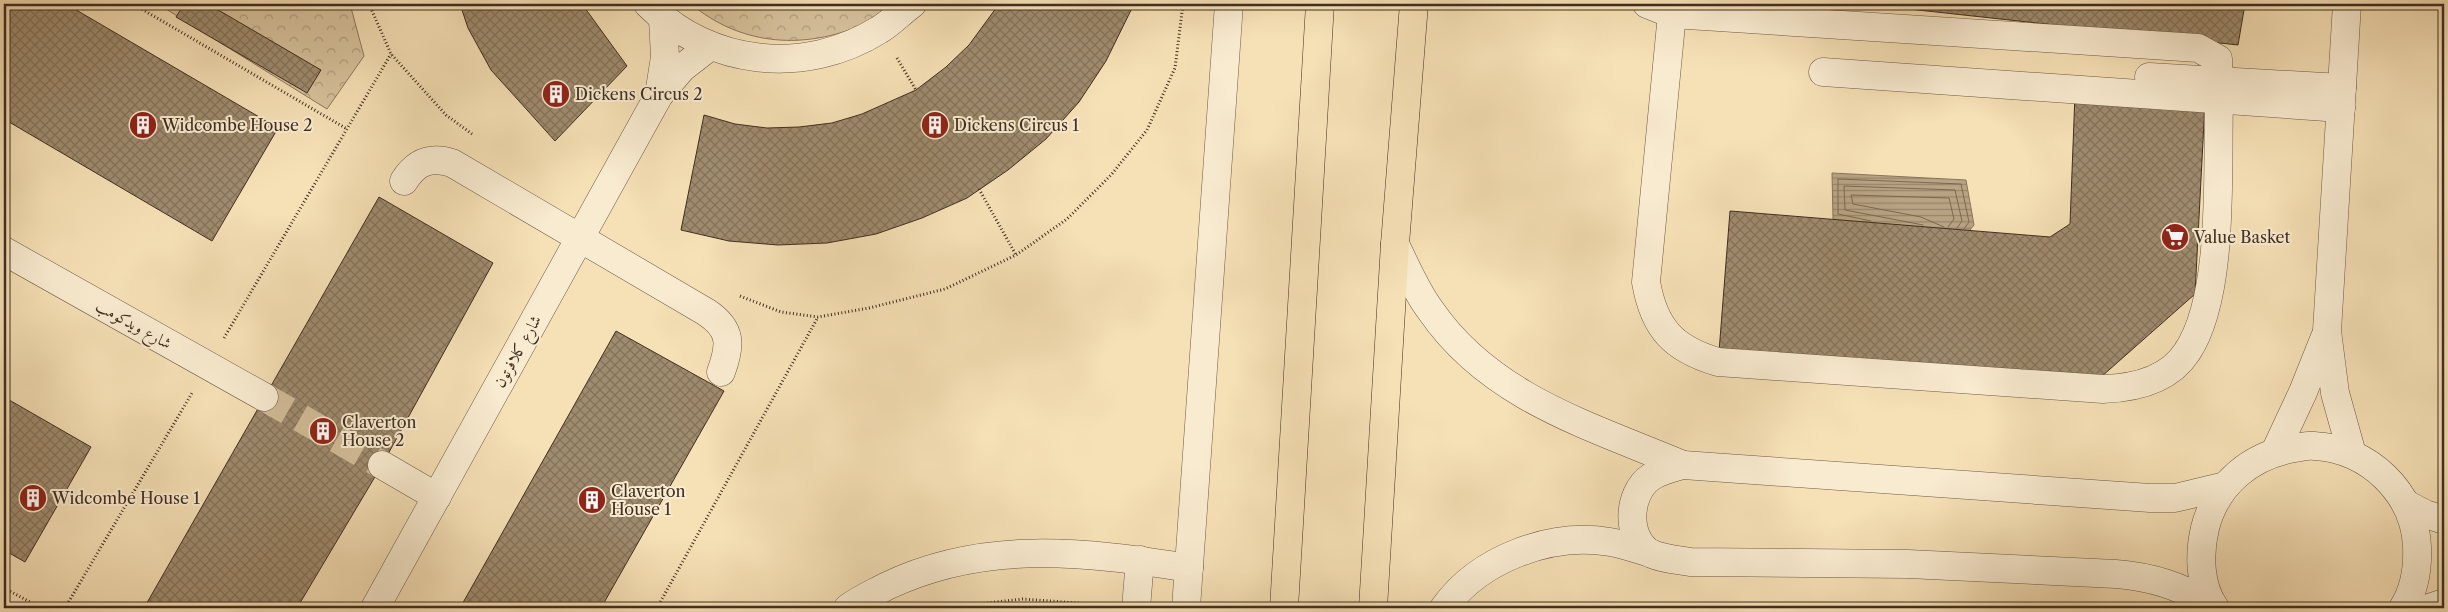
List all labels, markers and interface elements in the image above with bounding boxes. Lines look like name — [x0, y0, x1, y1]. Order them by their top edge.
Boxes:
building icon: Dickens Circus 2 — [541, 79, 571, 109]
place label: Dickens Circus 2 — [575, 84, 703, 104]
building icon: Widcombe House 2 — [128, 110, 158, 140]
building icon: Dickens Circus 1 — [920, 110, 950, 140]
place label: Widcombe House 2 — [161, 115, 313, 135]
place label: Dickens Circus 1 — [954, 115, 1079, 135]
supermarket icon: Value Basket — [2160, 222, 2190, 252]
place label: Value Basket — [2193, 227, 2291, 247]
street label: شارع ويدكومب — [91, 295, 175, 356]
street label: شارع كلافرتون — [489, 311, 549, 393]
place label: Claverton House 2 — [342, 412, 417, 450]
building icon: Claverton House 2 — [308, 416, 338, 446]
place label: Claverton House 1 — [611, 481, 686, 519]
building icon: Widcombe House 1 — [18, 483, 48, 513]
building icon: Claverton House 1 — [577, 485, 607, 515]
place label: Widcombe House 1 — [51, 488, 200, 508]

